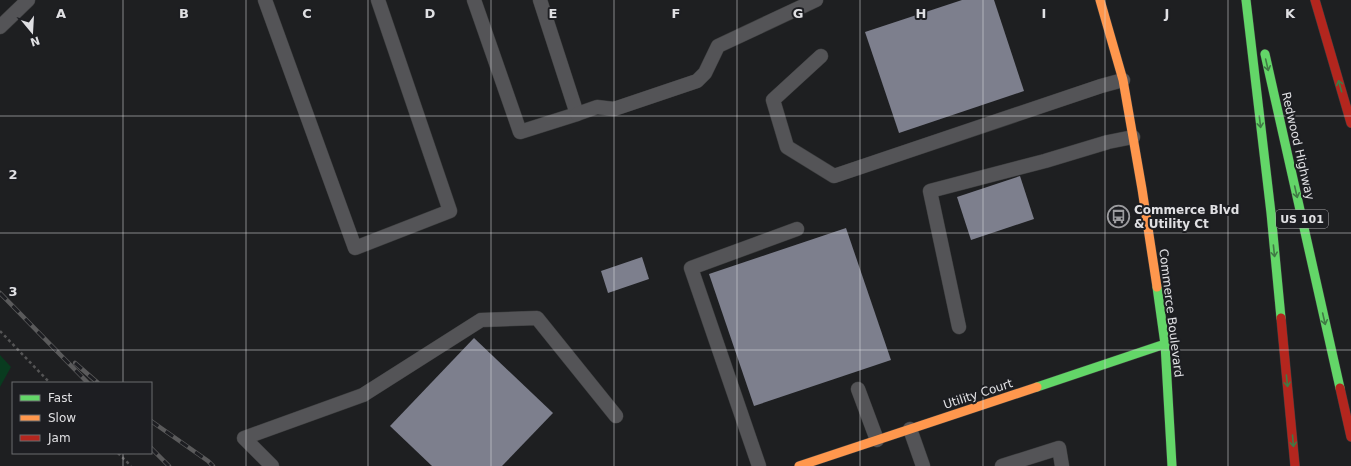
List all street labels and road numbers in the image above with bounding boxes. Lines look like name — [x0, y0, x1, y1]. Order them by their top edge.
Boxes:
street label: Redwood Highway — [1279, 91, 1317, 201]
road number: US 101 — [1276, 210, 1328, 228]
street label: Commerce Boulevard — [1156, 248, 1186, 378]
street label: Utility Court — [942, 376, 1015, 412]

